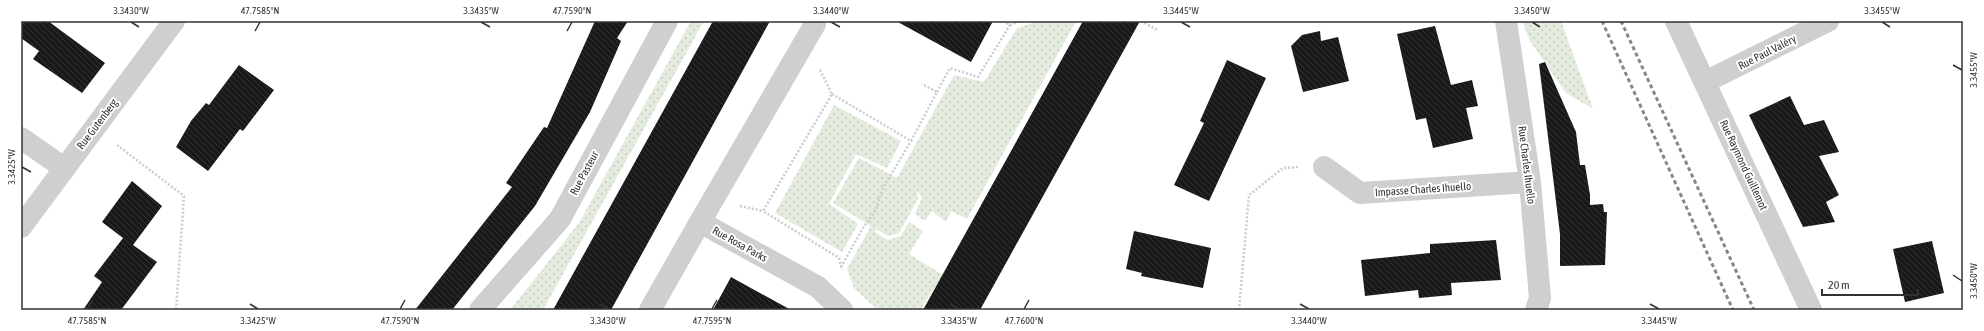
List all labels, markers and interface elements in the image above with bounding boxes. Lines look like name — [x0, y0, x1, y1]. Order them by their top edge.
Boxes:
text: 3.3430°W — [113, 5, 149, 16]
text: 47.7585°N — [241, 5, 279, 16]
text: 3.3435°W — [463, 5, 499, 16]
text: 47.7590°N — [553, 5, 591, 16]
text: 3.3440°W — [813, 5, 849, 16]
text: 3.3445°W — [1163, 5, 1199, 16]
text: 3.3450°W — [1514, 5, 1550, 16]
text: 3.3455°W — [1864, 5, 1900, 16]
street label: Rue Paul Valéry — [1736, 32, 1798, 72]
text: 3.3455°W — [1968, 52, 1979, 88]
street label: Rue Gutenberg — [74, 96, 120, 151]
street label: Rue Raymond Guillemot — [1718, 118, 1770, 212]
street label: Rue Charles Ihuello — [1516, 125, 1538, 205]
street label: Rue Pasteur — [567, 148, 601, 197]
text: 3.3425°W — [6, 149, 17, 185]
street label: Impasse Charles Ihuello — [1374, 180, 1472, 198]
street label: Rue Rosa Parks — [711, 224, 770, 264]
text: 3.3450°W — [1968, 263, 1979, 299]
scale bar — [1822, 271, 1918, 297]
text: 20 m — [1828, 278, 1850, 292]
text: 47.7585°N — [68, 315, 106, 326]
text: 3.3425°W — [240, 315, 276, 326]
text: 47.7590°N — [381, 315, 419, 326]
text: 3.3430°W — [590, 315, 626, 326]
text: 47.7595°N — [693, 315, 731, 326]
text: 3.3435°W — [941, 315, 977, 326]
text: 47.7600°N — [1005, 315, 1043, 326]
text: 3.3440°W — [1291, 315, 1327, 326]
text: 3.3445°W — [1641, 315, 1677, 326]

